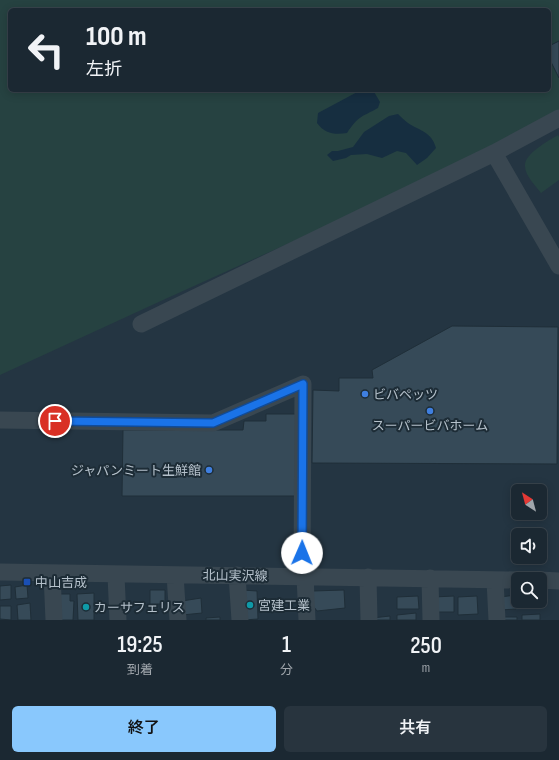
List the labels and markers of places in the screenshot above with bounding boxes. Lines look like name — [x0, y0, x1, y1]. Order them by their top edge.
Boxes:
place label: ビバペッツ — [373, 387, 438, 403]
marker: ビバペッツ — [360, 389, 370, 399]
pin — [38, 404, 72, 438]
marker: スーパービバホーム — [425, 406, 435, 416]
place label: スーパービバホーム — [372, 418, 488, 434]
place label: ジャパンミート生鮮館 — [71, 463, 201, 479]
marker: ジャパンミート生鮮館 — [204, 465, 214, 475]
place label: 中山吉成 — [35, 575, 87, 591]
marker: 中山吉成 — [22, 577, 32, 587]
place label: 宮建工業 — [258, 598, 310, 614]
place label: カーサフェリス — [94, 600, 185, 616]
marker: 宮建工業 — [245, 600, 255, 610]
marker: カーサフェリス — [81, 602, 91, 612]

